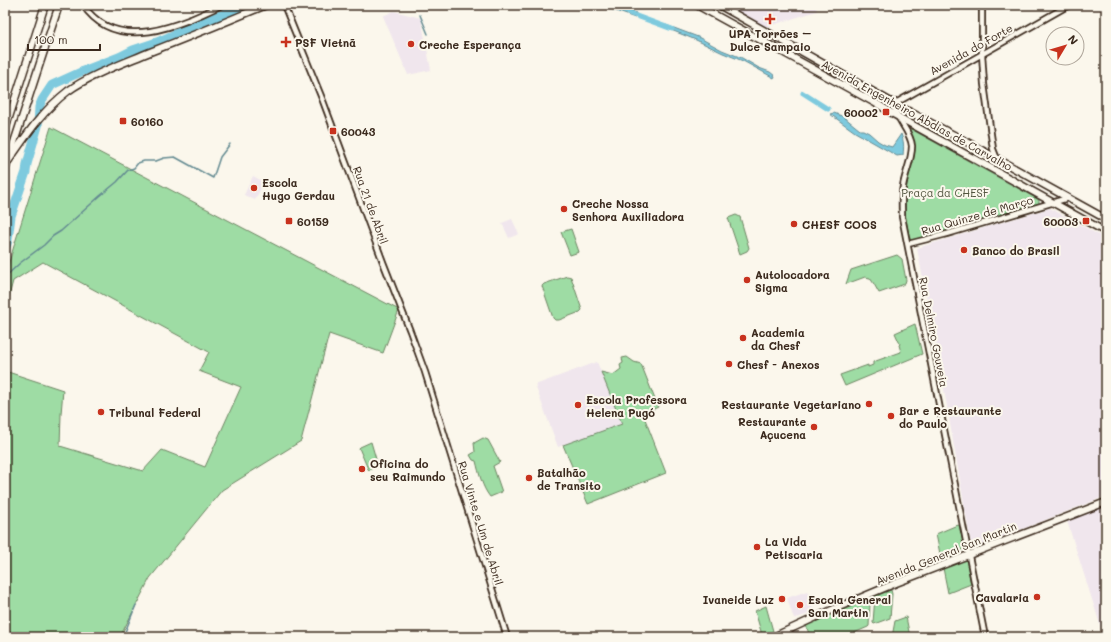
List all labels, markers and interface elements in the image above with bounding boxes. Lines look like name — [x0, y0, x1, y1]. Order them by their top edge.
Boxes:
marker: UPA Torrões – Dulce Sampaio — [764, 13, 776, 25]
street label: Avenida do Forte — [927, 20, 1015, 78]
scale bar — [28, 26, 100, 52]
place label: UPA Torrões – Dulce Sampaio — [729, 26, 811, 54]
north arrow — [1045, 26, 1085, 66]
text: 100 m — [34, 31, 68, 47]
text: N — [1065, 32, 1082, 47]
place label: PSF Vietnã — [295, 35, 356, 50]
marker: PSF Vietnã — [280, 36, 292, 48]
place label: Creche Esperança — [419, 37, 521, 52]
marker: Creche Esperança — [406, 39, 416, 49]
street label: Avenida Engenheiro Abdias de Carvalho — [819, 56, 1015, 174]
place label: 60002 — [844, 105, 878, 120]
marker: 60002 — [881, 107, 891, 117]
place label: 60160 — [131, 114, 163, 129]
marker: 60160 — [118, 116, 128, 126]
place label: 60043 — [341, 124, 376, 139]
marker: 60043 — [328, 126, 338, 136]
street label: Rua 21 de Abril — [350, 164, 392, 246]
place label: Escola Hugo Gerdau — [262, 175, 335, 203]
marker: Escola Hugo Gerdau — [249, 183, 259, 193]
park label: Praça da CHESF — [901, 185, 989, 200]
street label: Rua Quinze de Março — [919, 192, 1035, 238]
place label: Creche Nossa Senhora Auxiliadora — [572, 196, 685, 224]
marker: Creche Nossa Senhora Auxiliadora — [559, 204, 569, 214]
place label: 60159 — [297, 214, 329, 229]
place label: 60003 — [1044, 214, 1078, 229]
marker: 60159 — [284, 216, 294, 226]
marker: 60003 — [1081, 216, 1091, 226]
place label: CHESF COOS — [802, 217, 877, 232]
marker: CHESF COOS — [789, 219, 799, 229]
place label: Banco do Brasil — [972, 243, 1059, 258]
marker: Banco do Brasil — [959, 245, 969, 255]
place label: Autolocadora Sigma — [755, 267, 830, 295]
marker: Autolocadora Sigma — [742, 275, 752, 285]
street label: Rua Delmiro Gouveia — [916, 276, 952, 388]
place label: Academia da Chesf — [751, 325, 805, 353]
marker: Academia da Chesf — [738, 333, 748, 343]
place label: Chesf - Anexos — [737, 357, 820, 372]
marker: Chesf - Anexos — [724, 359, 734, 369]
place label: Escola Professora Helena Pugó — [586, 392, 687, 420]
place label: Restaurante Vegetariano — [721, 397, 861, 412]
marker: Restaurante Vegetariano — [864, 399, 874, 409]
marker: Escola Professora Helena Pugó — [573, 400, 583, 410]
place label: Bar e Restaurante do Paulo — [899, 403, 1002, 431]
place label: Tribunal Federal — [109, 405, 201, 420]
marker: Tribunal Federal — [96, 407, 106, 417]
marker: Bar e Restaurante do Paulo — [886, 411, 896, 421]
place label: Restaurante Açucena — [738, 414, 806, 442]
marker: Restaurante Açucena — [809, 422, 819, 432]
place label: Oficina do seu Raimundo — [370, 456, 446, 484]
street label: Rua Vinte e Um de Abril — [455, 459, 507, 587]
marker: Oficina do seu Raimundo — [357, 464, 367, 474]
place label: Batalhão de Transito — [537, 465, 601, 493]
marker: Batalhão de Transito — [524, 473, 534, 483]
street label: Avenida General San Martin — [873, 518, 1019, 588]
place label: La Vida Petiscaria — [765, 534, 823, 562]
marker: La Vida Petiscaria — [752, 542, 762, 552]
place label: Cavalaria — [975, 590, 1029, 605]
place label: Ivaneide Luz — [703, 592, 774, 607]
place label: Escola General San Martin — [808, 592, 891, 620]
marker: Cavalaria — [1032, 592, 1042, 602]
marker: Ivaneide Luz — [777, 594, 787, 604]
marker: Escola General San Martin — [795, 600, 805, 610]

